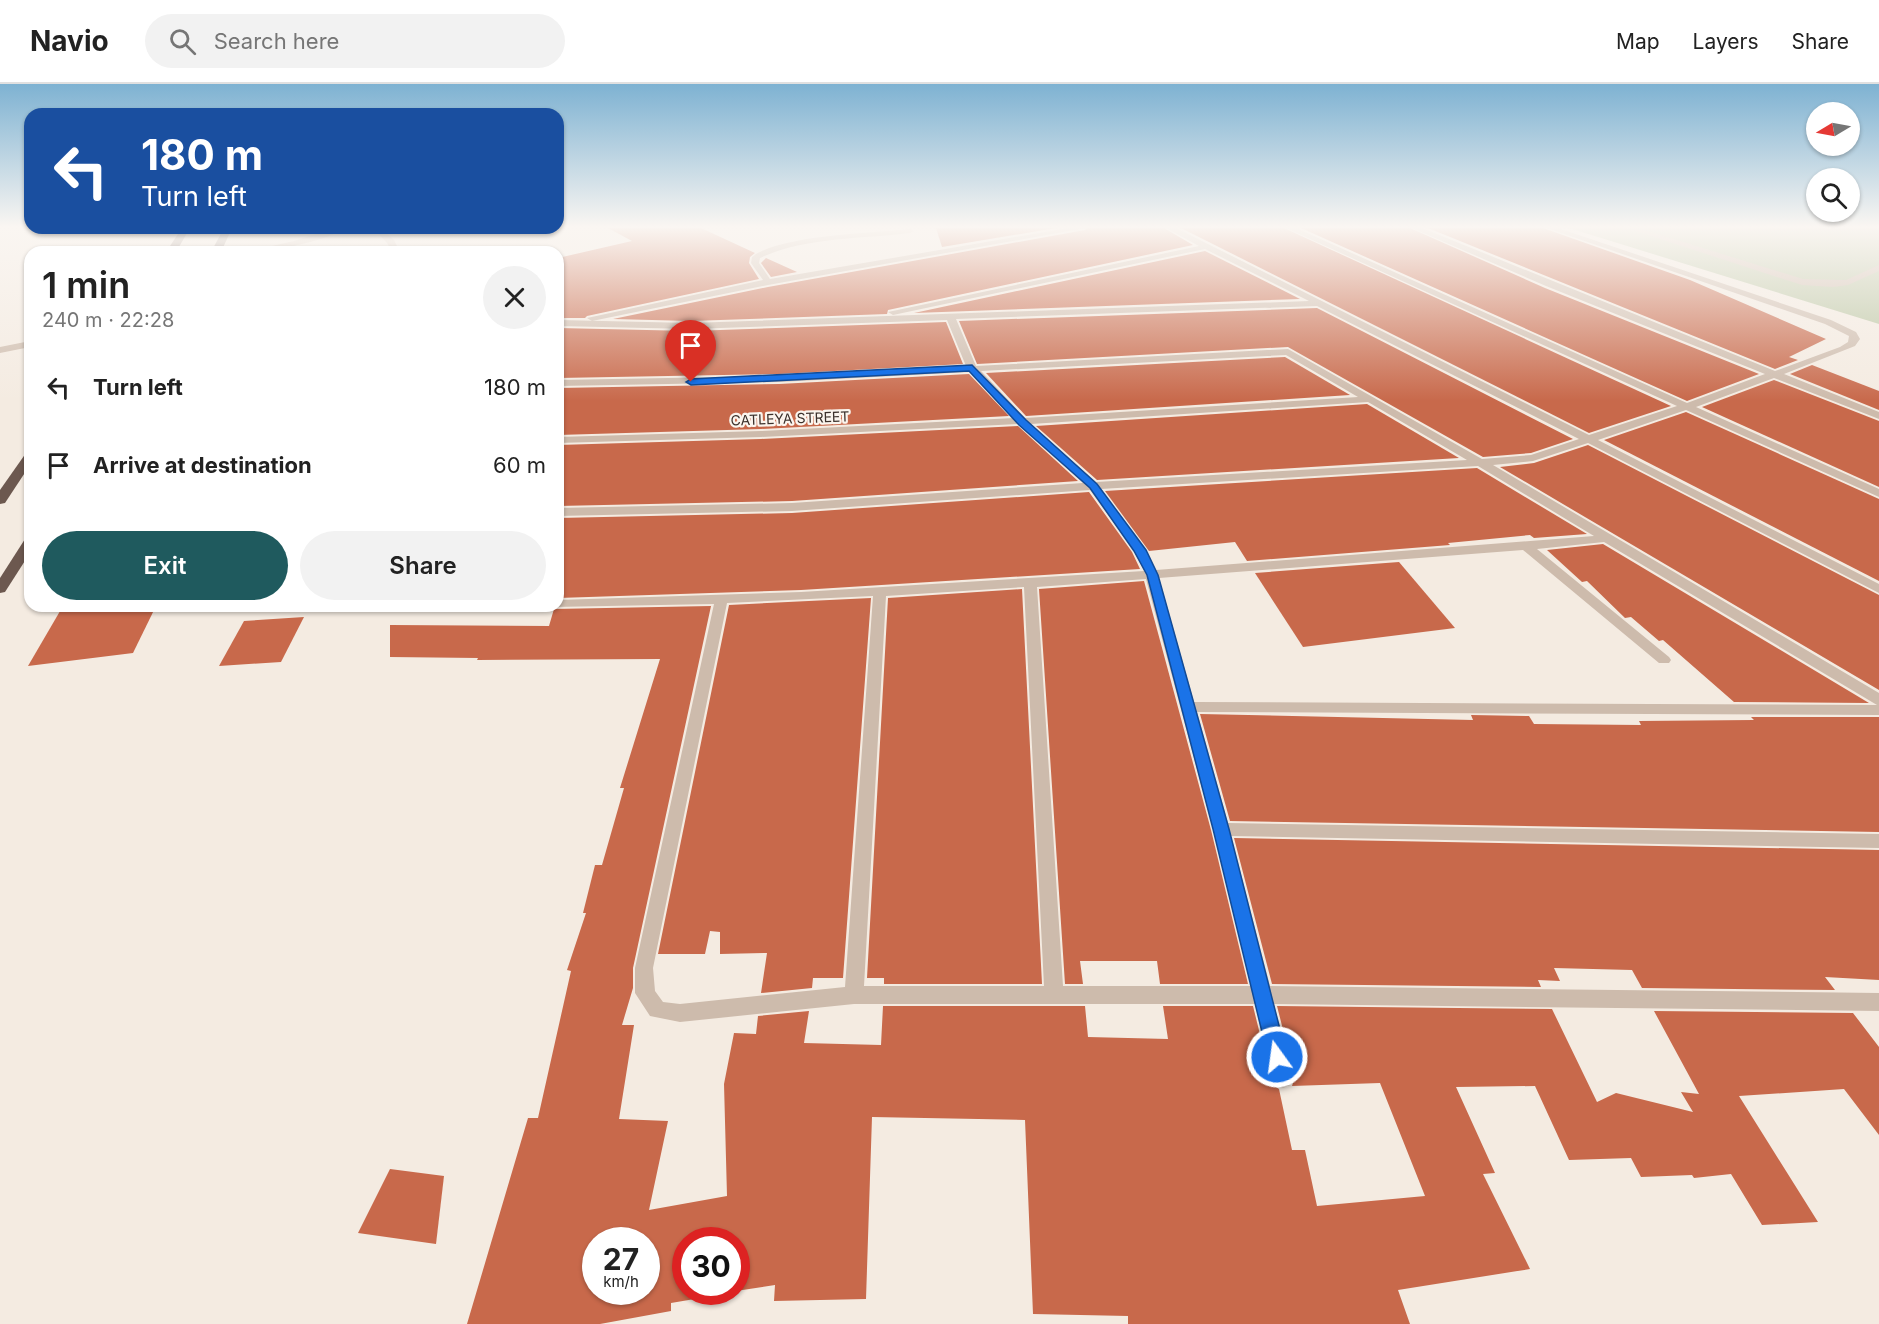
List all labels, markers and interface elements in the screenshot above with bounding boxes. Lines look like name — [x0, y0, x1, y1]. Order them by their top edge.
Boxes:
search box — [145, 14, 565, 68]
text: Navio — [30, 24, 109, 58]
icon: search — [166, 25, 199, 58]
text: Search here — [214, 28, 339, 54]
text: Map — [1616, 29, 1660, 54]
text: Layers — [1693, 29, 1759, 54]
text: Share — [1792, 29, 1849, 54]
north arrow — [1806, 102, 1860, 156]
map controls — [1806, 102, 1860, 222]
text: 180 m — [141, 129, 263, 180]
icon: left — [42, 132, 120, 210]
button: search — [1806, 168, 1860, 222]
text: Turn left — [141, 180, 247, 213]
text: 1 min — [42, 263, 130, 307]
button: close — [483, 266, 546, 329]
text: 240 m · 22:28 — [42, 308, 174, 332]
pin — [665, 320, 716, 382]
icon: arrive — [674, 329, 707, 362]
icon: left — [42, 371, 75, 404]
text: Turn left — [93, 374, 183, 400]
text: 180 m — [484, 374, 546, 400]
street label: CATLEYA STREET — [730, 407, 850, 429]
icon: arrive — [42, 449, 75, 482]
text: Arrive at destination — [93, 452, 312, 478]
text: 60 m — [493, 452, 546, 478]
button: Exit — [42, 531, 288, 600]
button: Share — [300, 531, 546, 600]
position arrow — [1245, 1025, 1309, 1089]
speed limit sign: 30 — [672, 1227, 750, 1305]
text: 27 — [603, 1241, 639, 1277]
text: km/h — [603, 1272, 639, 1291]

